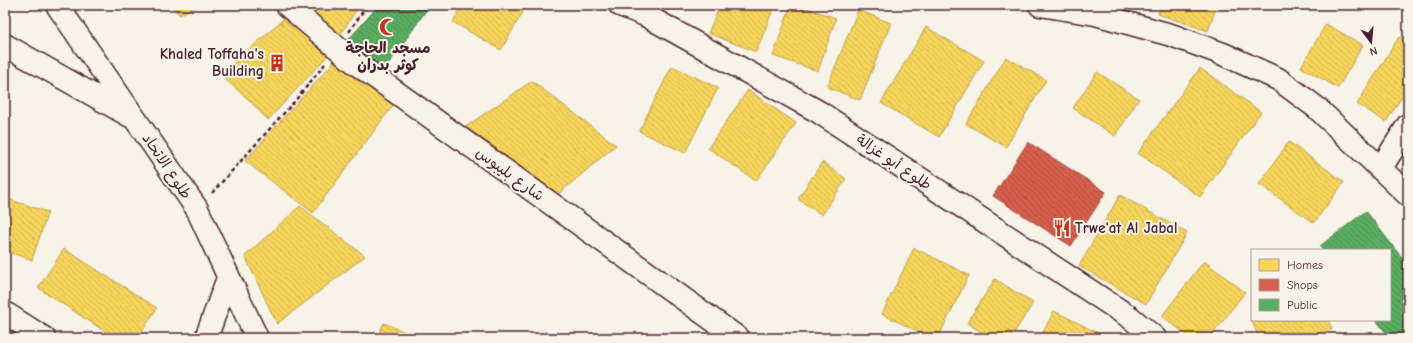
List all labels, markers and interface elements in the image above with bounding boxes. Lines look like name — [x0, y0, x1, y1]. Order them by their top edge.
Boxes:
mosque icon: مسجد الحاجة كوثر بدران — [378, 17, 398, 37]
north arrow — [1351, 22, 1391, 62]
place label: مسجد الحاجة كوثر بدران — [346, 39, 430, 75]
text: N — [1368, 44, 1379, 58]
place label: Khaled Toffaha's Building — [160, 45, 264, 80]
building icon: Khaled Toffaha's Building — [267, 53, 287, 73]
street label: طلوع الاتحاد — [138, 130, 196, 203]
street label: طلوع أبو غزالة — [852, 130, 935, 195]
street label: شارع بليبوس — [472, 143, 548, 206]
restaurant icon: Trwe'at Al Jabal — [1052, 218, 1072, 238]
place label: Trwe'at Al Jabal — [1075, 219, 1177, 237]
legend — [1251, 249, 1391, 321]
text: Homes — [1287, 258, 1323, 272]
text: Shops — [1287, 278, 1318, 292]
text: Public — [1287, 298, 1318, 312]

